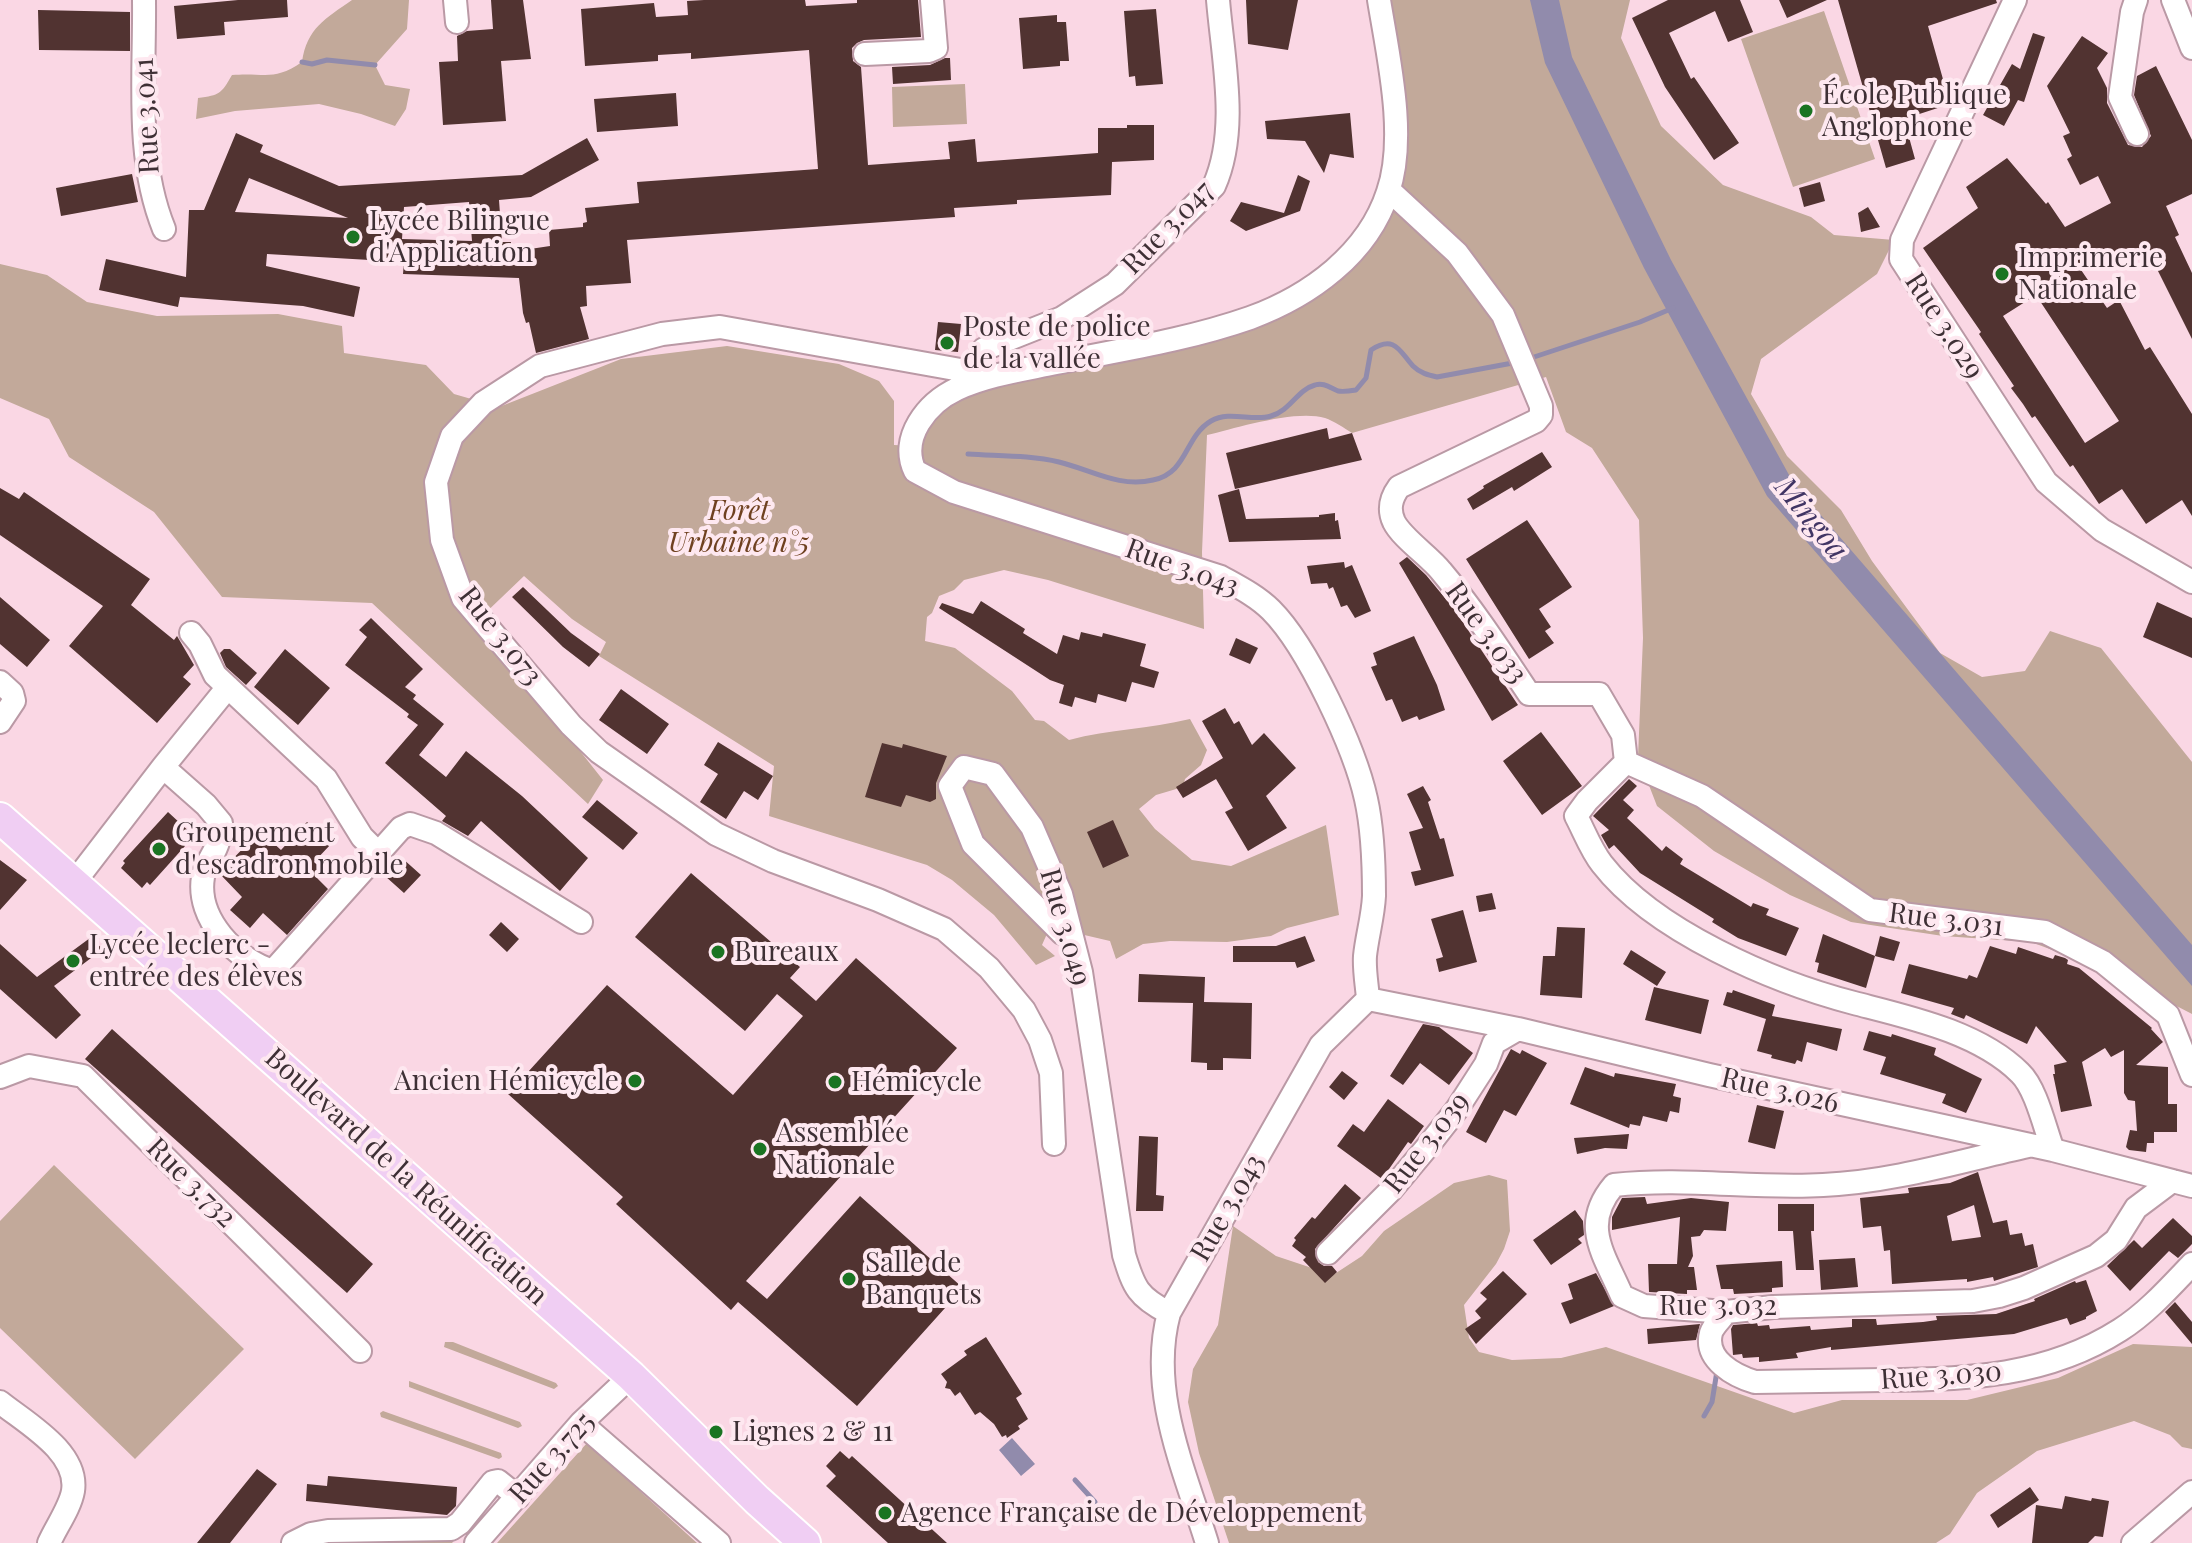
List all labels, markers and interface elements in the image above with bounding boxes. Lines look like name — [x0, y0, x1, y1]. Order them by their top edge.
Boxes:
street label: Rue 3.041 — [127, 57, 167, 175]
place label: École Publique Anglophone — [1822, 78, 2007, 144]
marker: École Publique Anglophone — [1797, 102, 1815, 120]
street label: Rue 3.047 — [1115, 174, 1221, 282]
place label: Lycée Bilingue d'Application — [369, 204, 550, 270]
marker: Lycée Bilingue d'Application — [344, 228, 362, 246]
place label: Imprimerie Nationale — [2018, 241, 2163, 307]
marker: Imprimerie Nationale — [1993, 265, 2011, 283]
street label: Rue 3.029 — [1897, 267, 1991, 385]
place label: Poste de police de la vallée — [963, 310, 1151, 376]
marker: Poste de police de la vallée — [938, 334, 956, 352]
water label: Mingoa — [1767, 470, 1855, 568]
park label: Forêt Urbaine n°5 — [668, 494, 810, 560]
street label: Rue 3.043 — [1121, 532, 1243, 604]
street label: Rue 3.033 — [1438, 576, 1534, 690]
street label: Rue 3.073 — [451, 580, 549, 692]
place label: Groupement d'escadron mobile — [175, 816, 404, 882]
marker: Groupement d'escadron mobile — [150, 840, 168, 858]
street label: Rue 3.049 — [1032, 865, 1098, 989]
street label: Rue 3.031 — [1887, 896, 2005, 944]
place label: Lycée leclerc - entrée des élèves — [89, 928, 303, 994]
place label: Bureaux — [734, 935, 839, 969]
marker: Bureaux — [709, 943, 727, 961]
marker: Lycée leclerc - entrée des élèves — [64, 952, 82, 970]
street label: Boulevard de la Réunification — [258, 1041, 554, 1313]
street label: Rue 3.026 — [1718, 1061, 1842, 1121]
place label: Ancien Hémicycle — [394, 1064, 619, 1098]
place label: Hémicycle — [851, 1065, 982, 1099]
marker: Ancien Hémicycle — [626, 1072, 644, 1090]
marker: Hémicycle — [826, 1073, 844, 1091]
street label: Rue 3.039 — [1377, 1086, 1477, 1200]
place label: Assemblée Nationale — [776, 1116, 909, 1182]
street label: Rue 3.732 — [139, 1131, 243, 1235]
marker: Assemblée Nationale — [751, 1140, 769, 1158]
street label: Rue 3.043 — [1184, 1149, 1272, 1267]
place label: Salle de Banquets — [865, 1246, 982, 1312]
marker: Salle de Banquets — [840, 1270, 858, 1288]
street label: Rue 3.032 — [1659, 1289, 1777, 1323]
street label: Rue 3.030 — [1879, 1355, 2003, 1397]
street label: Rue 3.725 — [502, 1405, 602, 1511]
place label: Lignes 2 & 11 — [732, 1415, 893, 1449]
marker: Lignes 2 & 11 — [707, 1423, 725, 1441]
place label: Agence Française de Développement — [901, 1496, 1362, 1530]
marker: Agence Française de Développement — [876, 1504, 894, 1522]

